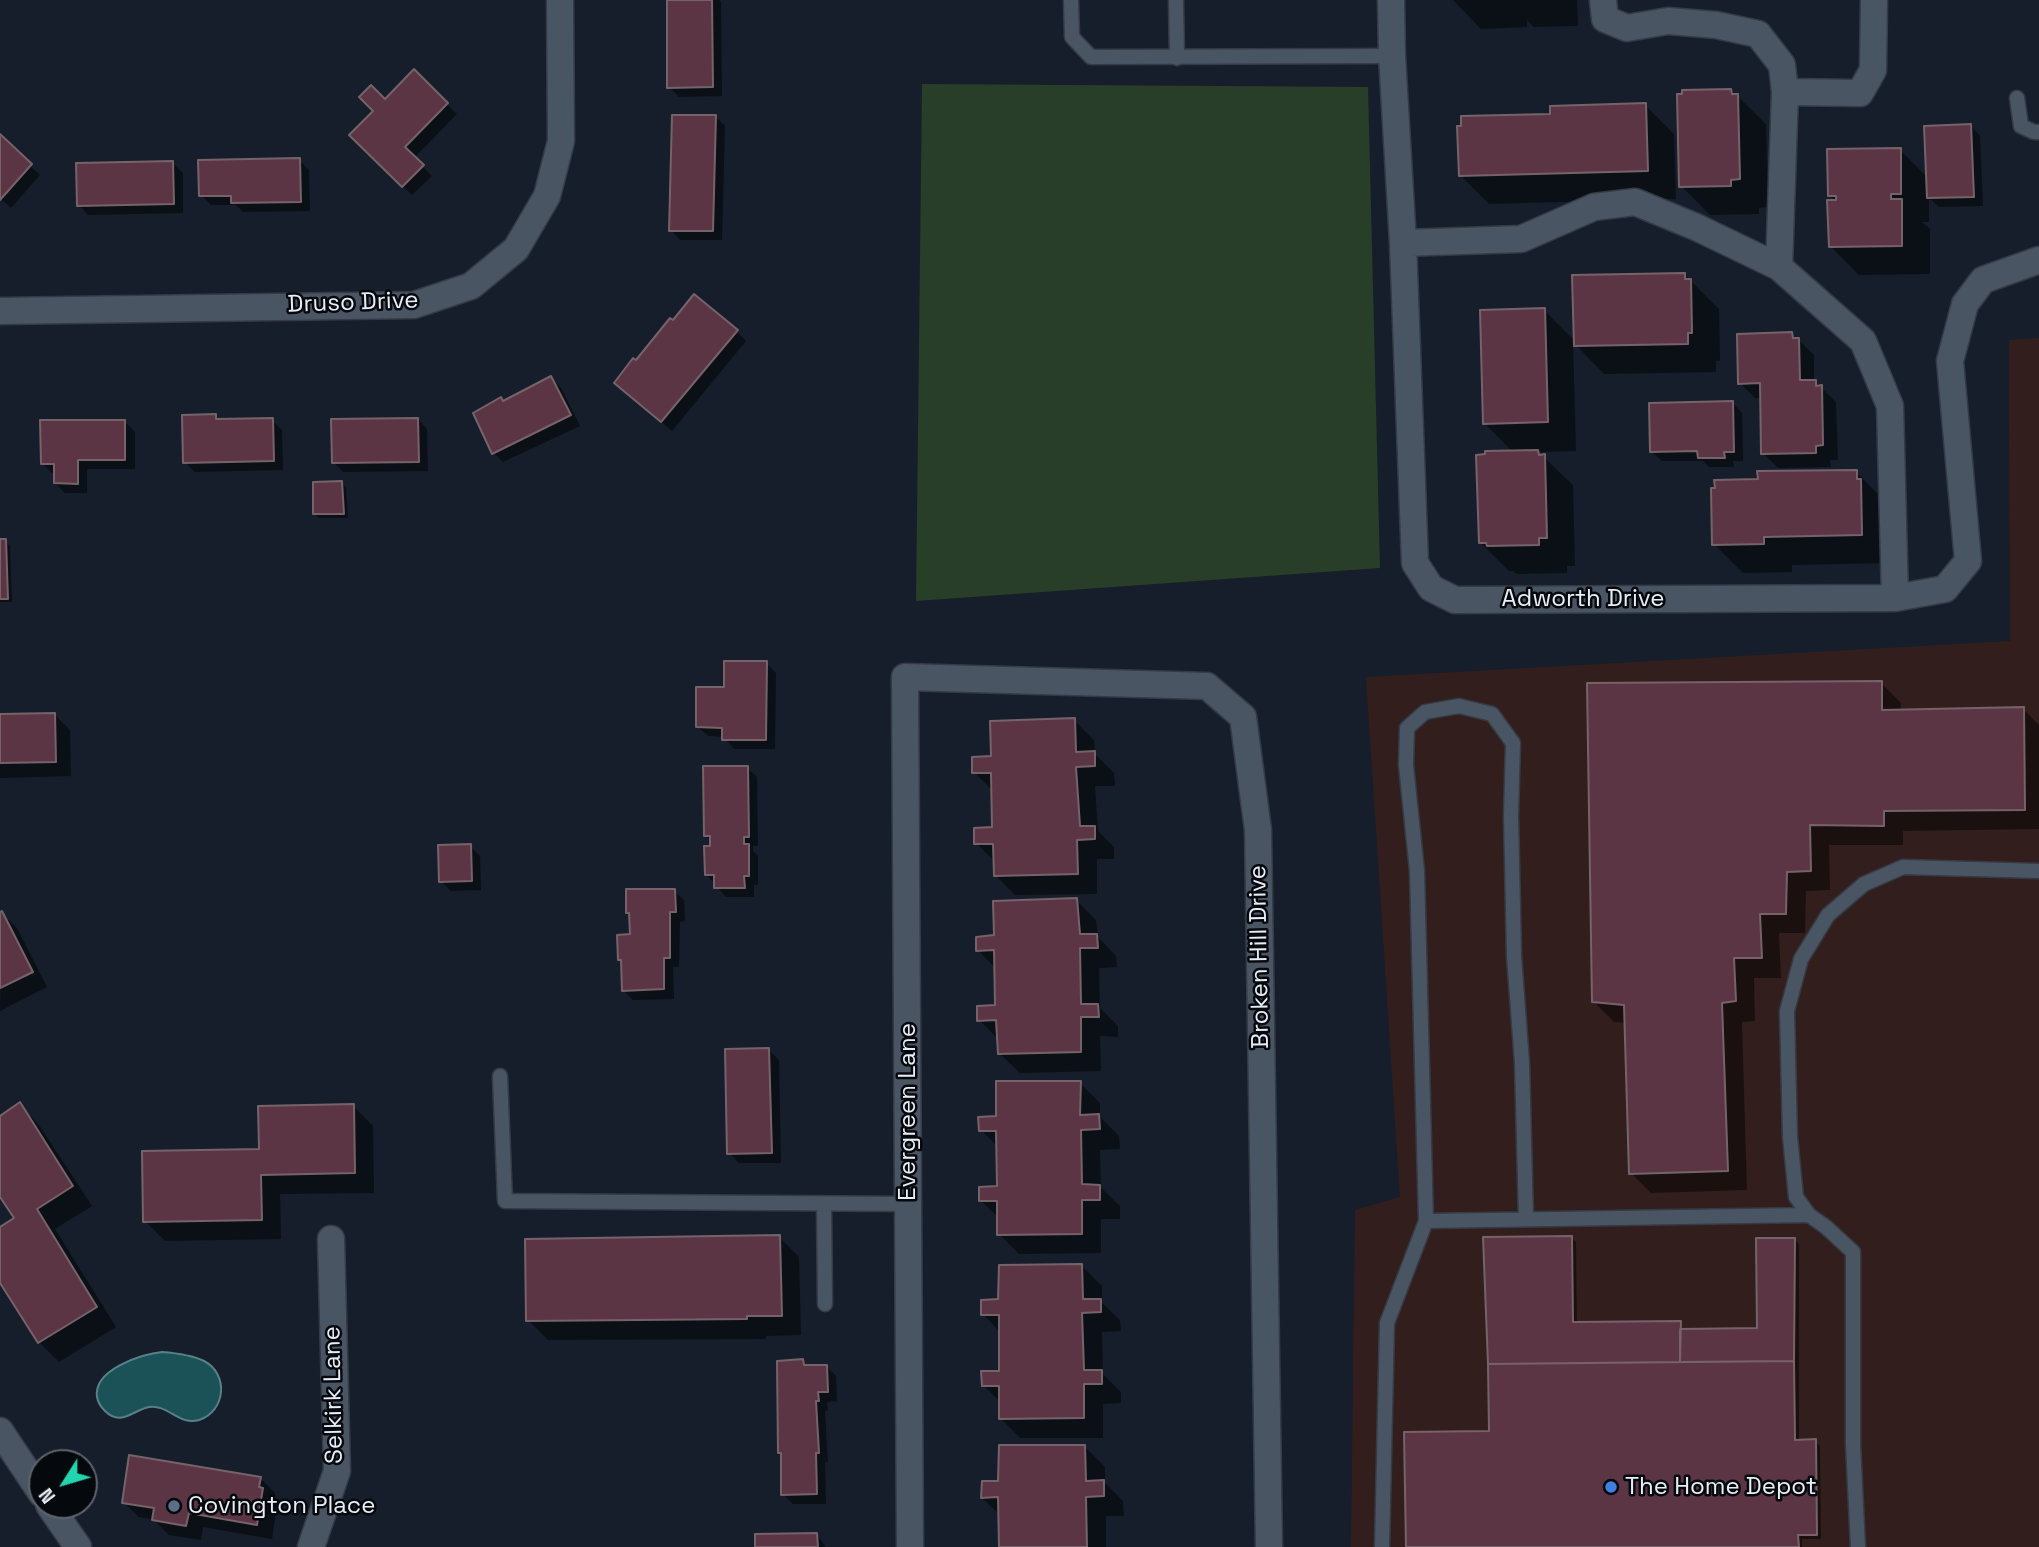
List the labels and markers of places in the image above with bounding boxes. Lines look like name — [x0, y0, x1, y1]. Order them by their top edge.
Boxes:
place label: The Home Depot — [1625, 1473, 1817, 1501]
marker: The Home Depot — [1603, 1479, 1619, 1495]
place label: Covington Place — [188, 1492, 375, 1520]
marker: Covington Place — [166, 1498, 182, 1514]

